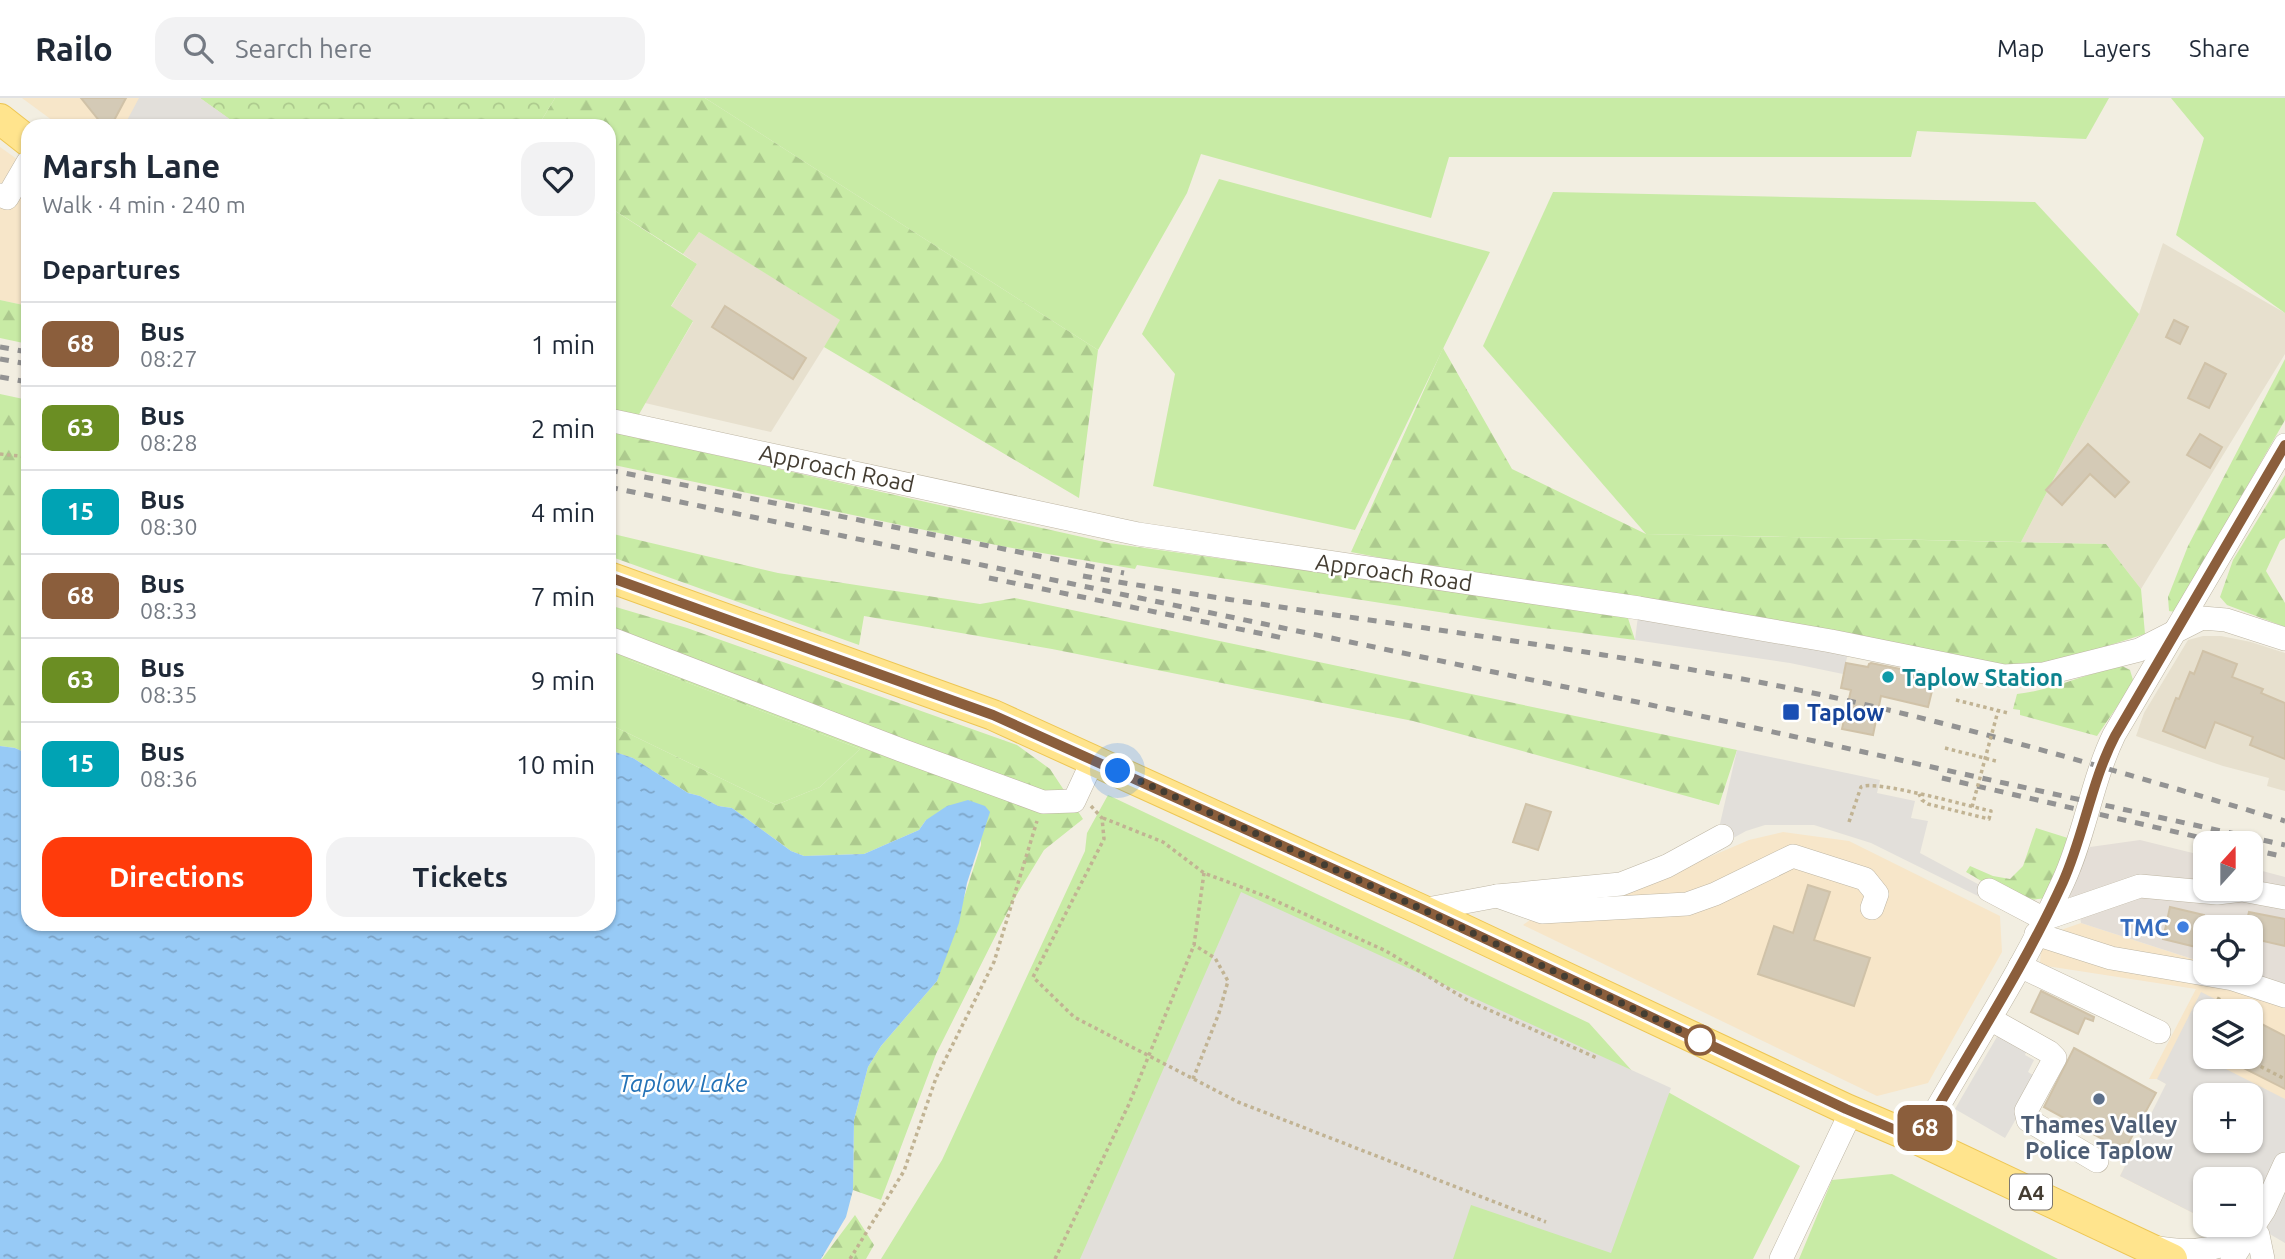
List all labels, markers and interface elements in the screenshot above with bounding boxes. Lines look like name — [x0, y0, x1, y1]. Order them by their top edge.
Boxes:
search box — [155, 17, 645, 80]
icon: search — [179, 29, 217, 67]
text: Railo — [35, 30, 113, 67]
text: Search here — [235, 34, 372, 63]
text: Map — [1997, 35, 2044, 62]
text: Layers — [2082, 35, 2151, 62]
text: Share — [2189, 35, 2250, 62]
button: heart — [521, 142, 595, 216]
text: Marsh Lane — [42, 147, 220, 184]
text: Walk · 4 min · 240 m — [42, 192, 246, 217]
text: Departures — [42, 255, 180, 284]
text: Bus — [140, 317, 185, 346]
text: 68 — [67, 330, 94, 357]
text: 1 min — [531, 330, 595, 359]
text: 08:27 — [140, 346, 198, 371]
text: Bus — [140, 401, 185, 430]
text: 63 — [67, 414, 94, 441]
text: 2 min — [531, 414, 595, 443]
text: 08:28 — [140, 430, 198, 455]
street label: Approach Road — [757, 439, 917, 497]
text: Bus — [140, 485, 185, 514]
text: 15 — [67, 498, 94, 525]
text: 4 min — [531, 498, 595, 527]
text: 08:30 — [140, 514, 198, 539]
street label: Approach Road — [1314, 549, 1474, 595]
text: Bus — [140, 569, 185, 598]
text: 68 — [67, 582, 94, 609]
text: 7 min — [531, 582, 595, 611]
text: 08:33 — [140, 598, 198, 623]
text: Bus — [140, 653, 185, 682]
place label: Taplow Station — [1902, 665, 2063, 690]
text: 63 — [67, 666, 94, 693]
text: 9 min — [531, 666, 595, 695]
marker: Taplow Station — [1880, 669, 1896, 685]
text: 08:35 — [140, 682, 198, 707]
place label: Taplow — [1807, 700, 1884, 725]
marker: Taplow — [1781, 702, 1801, 722]
text: Bus — [140, 737, 185, 766]
text: 15 — [67, 750, 94, 777]
text: 10 min — [516, 750, 595, 779]
your location — [1100, 753, 1135, 788]
text: 08:36 — [140, 766, 198, 791]
north arrow — [2193, 831, 2263, 901]
map controls — [2193, 831, 2263, 1237]
button: Directions — [42, 837, 312, 917]
button: Tickets — [326, 837, 595, 917]
place label: TMC — [2120, 915, 2169, 940]
button: locate — [2193, 915, 2263, 985]
marker: TMC — [2175, 919, 2191, 935]
button: layers — [2193, 999, 2263, 1069]
unlabelled marker — [1685, 1025, 1715, 1055]
water label: Taplow Lake — [619, 1070, 747, 1097]
button: + — [2193, 1083, 2263, 1153]
marker: Thames Valley Police Taplow — [2091, 1091, 2107, 1107]
line badge: 68 — [1894, 1105, 1956, 1151]
place label: Thames Valley Police Taplow — [2021, 1112, 2177, 1163]
text: 68 — [1911, 1114, 1939, 1141]
button: − — [2193, 1167, 2263, 1237]
road number: A4 — [2010, 1174, 2052, 1210]

